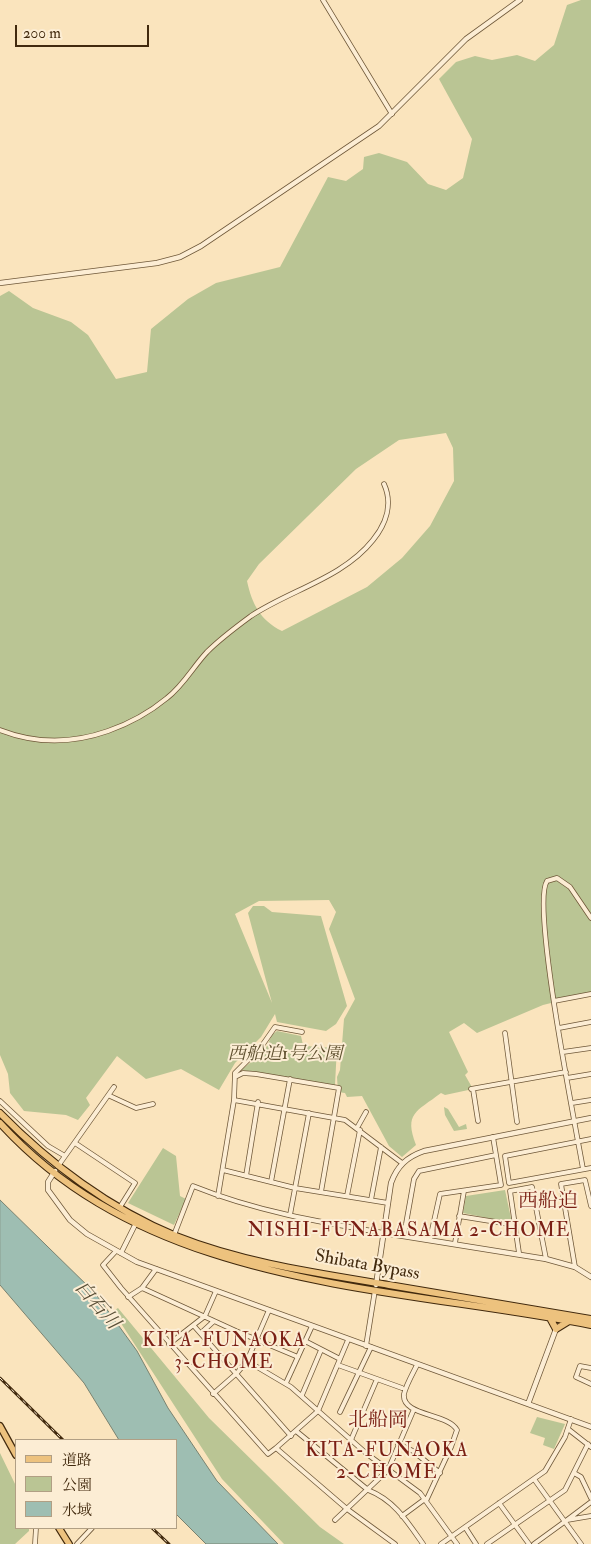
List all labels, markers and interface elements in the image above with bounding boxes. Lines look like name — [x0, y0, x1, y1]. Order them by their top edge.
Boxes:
scale bar — [18, 15, 151, 47]
text: 200 m — [23, 24, 61, 43]
park label: 西船迫1号公園 — [228, 1044, 342, 1066]
district label: 西船迫 — [518, 1191, 578, 1215]
district label: NISHI-FUNABASAMA 2-CHOME — [244, 1221, 574, 1243]
street label: Shibata Bypass — [313, 1246, 421, 1286]
water label: 白石川 — [69, 1277, 123, 1335]
district label: KITA-FUNAOKA 3-CHOME — [141, 1331, 307, 1375]
district label: 北船岡 — [348, 1410, 408, 1434]
legend — [15, 1439, 178, 1529]
district label: KITA-FUNAOKA 2-CHOME — [304, 1441, 470, 1485]
text: 道路 — [62, 1451, 92, 1470]
text: 公園 — [62, 1476, 92, 1495]
text: 水域 — [62, 1501, 92, 1520]

